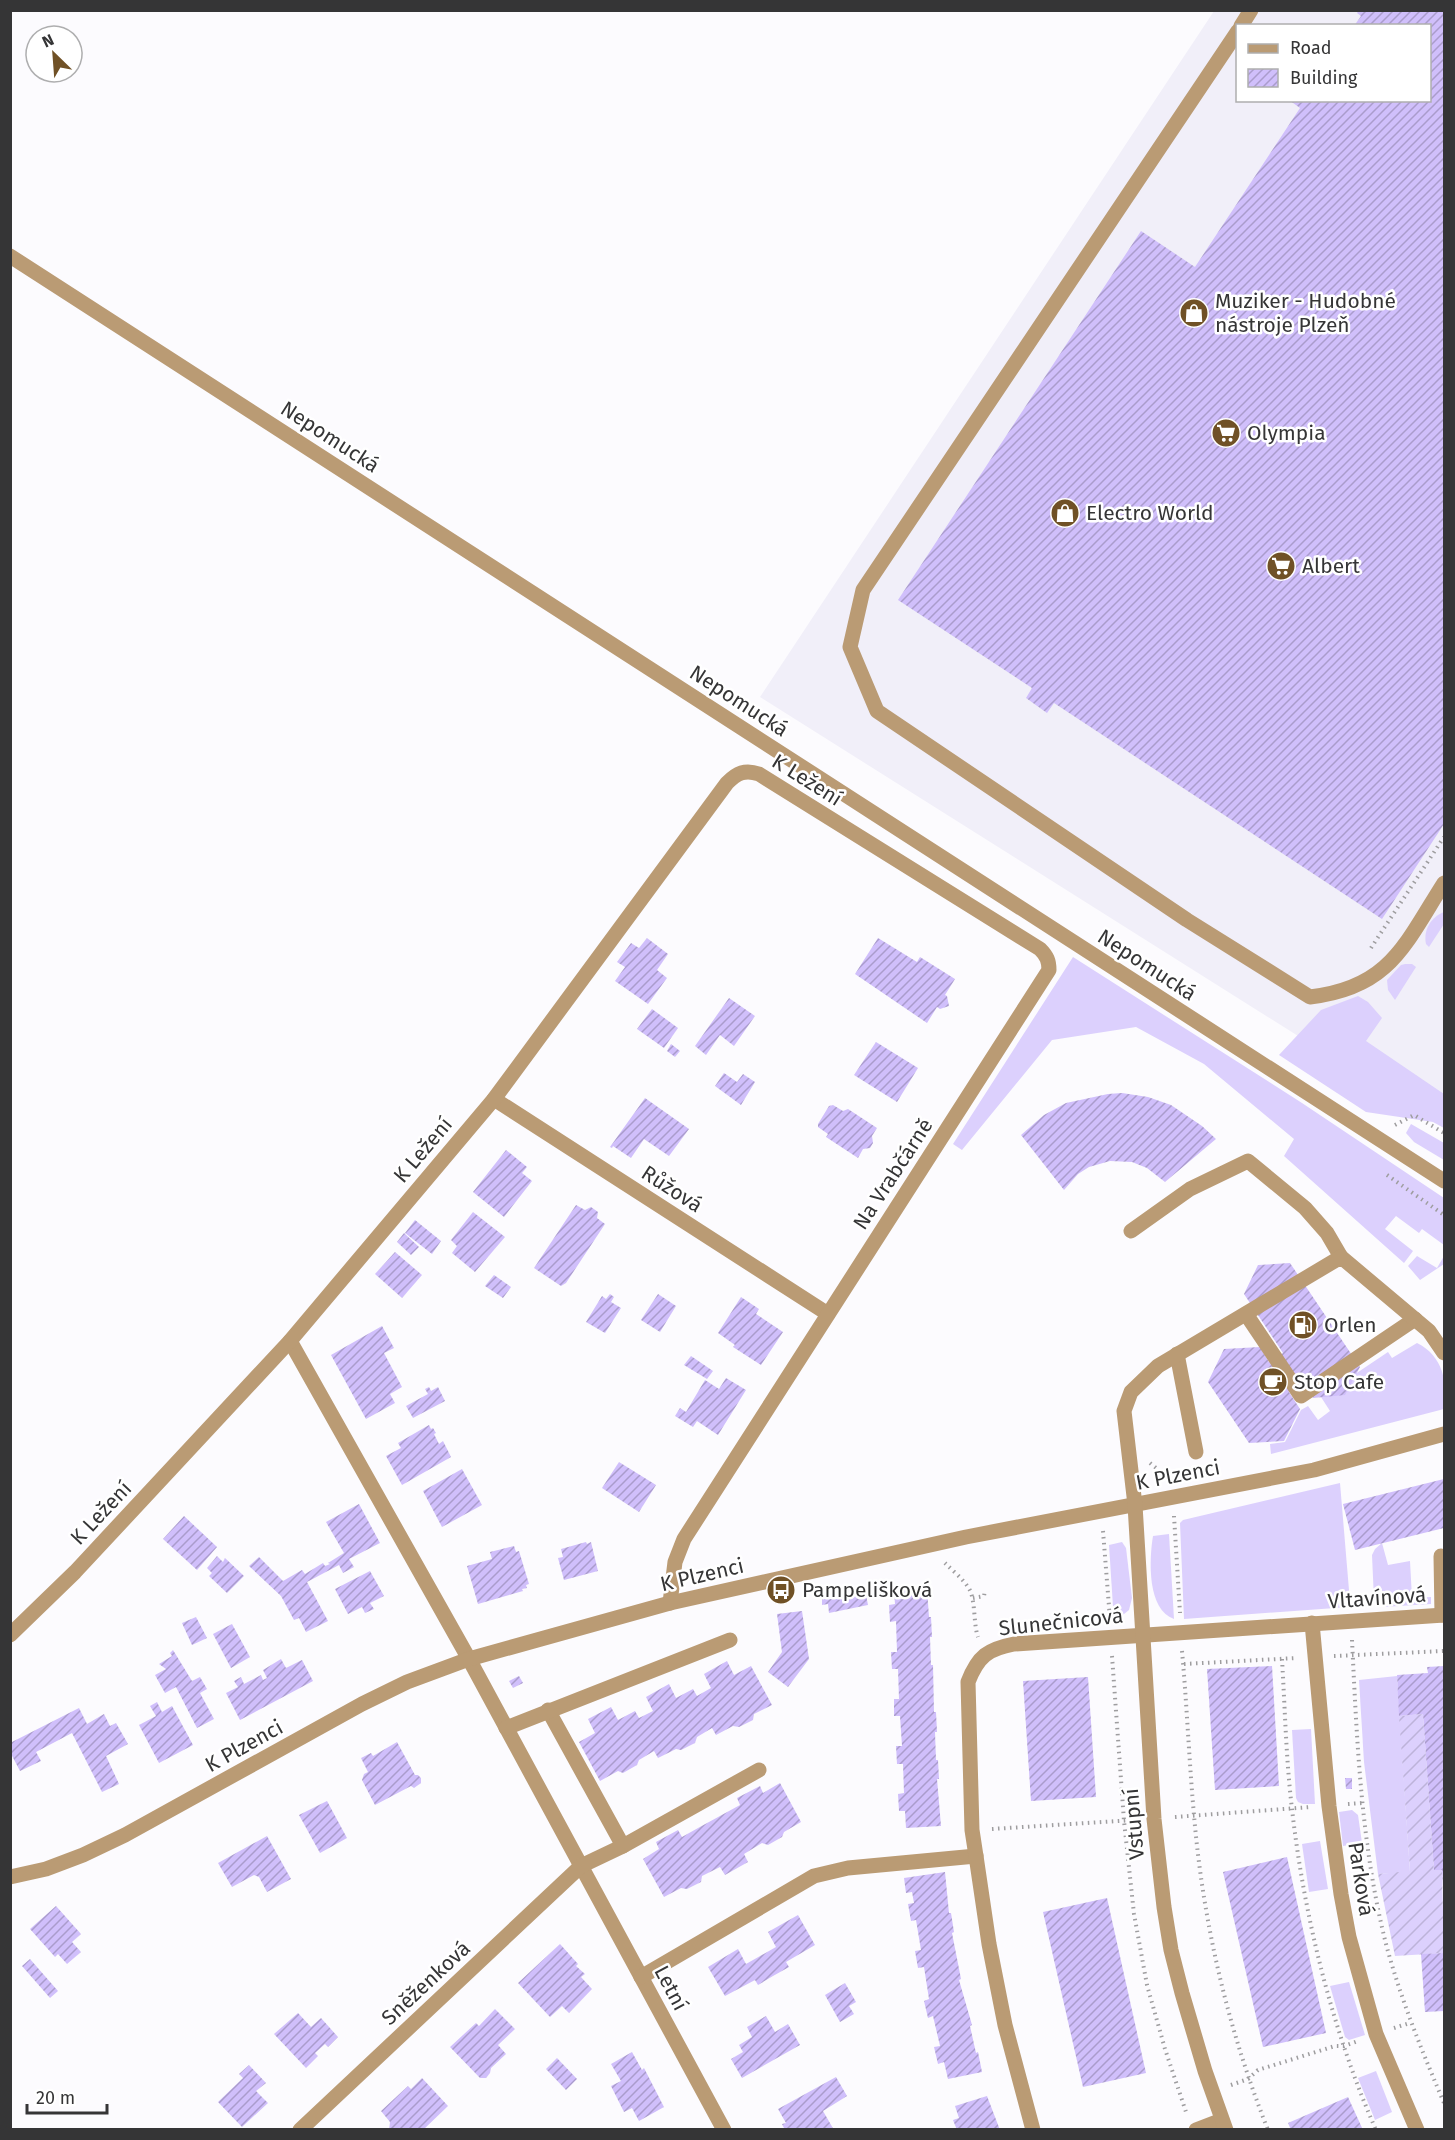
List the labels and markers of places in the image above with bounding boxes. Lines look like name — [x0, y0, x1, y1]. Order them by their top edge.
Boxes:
place label: Muziker - Hudobné nástroje Plzeň — [1215, 288, 1396, 338]
shop icon: Muziker - Hudobné nástroje Plzeň — [1178, 297, 1210, 329]
supermarket icon: Olympia — [1210, 417, 1242, 449]
place label: Olympia — [1247, 420, 1326, 446]
shop icon: Electro World — [1049, 497, 1081, 529]
place label: Electro World — [1086, 500, 1214, 526]
supermarket icon: Albert — [1265, 550, 1297, 582]
place label: Albert — [1302, 553, 1360, 579]
fuel station icon: Orlen — [1287, 1309, 1319, 1341]
place label: Orlen — [1324, 1312, 1376, 1338]
cafe icon: Stop Cafe — [1257, 1366, 1289, 1398]
place label: Stop Cafe — [1294, 1369, 1384, 1395]
bus stop icon: Pampelišková — [765, 1574, 797, 1606]
place label: Pampelišková — [802, 1577, 932, 1603]

